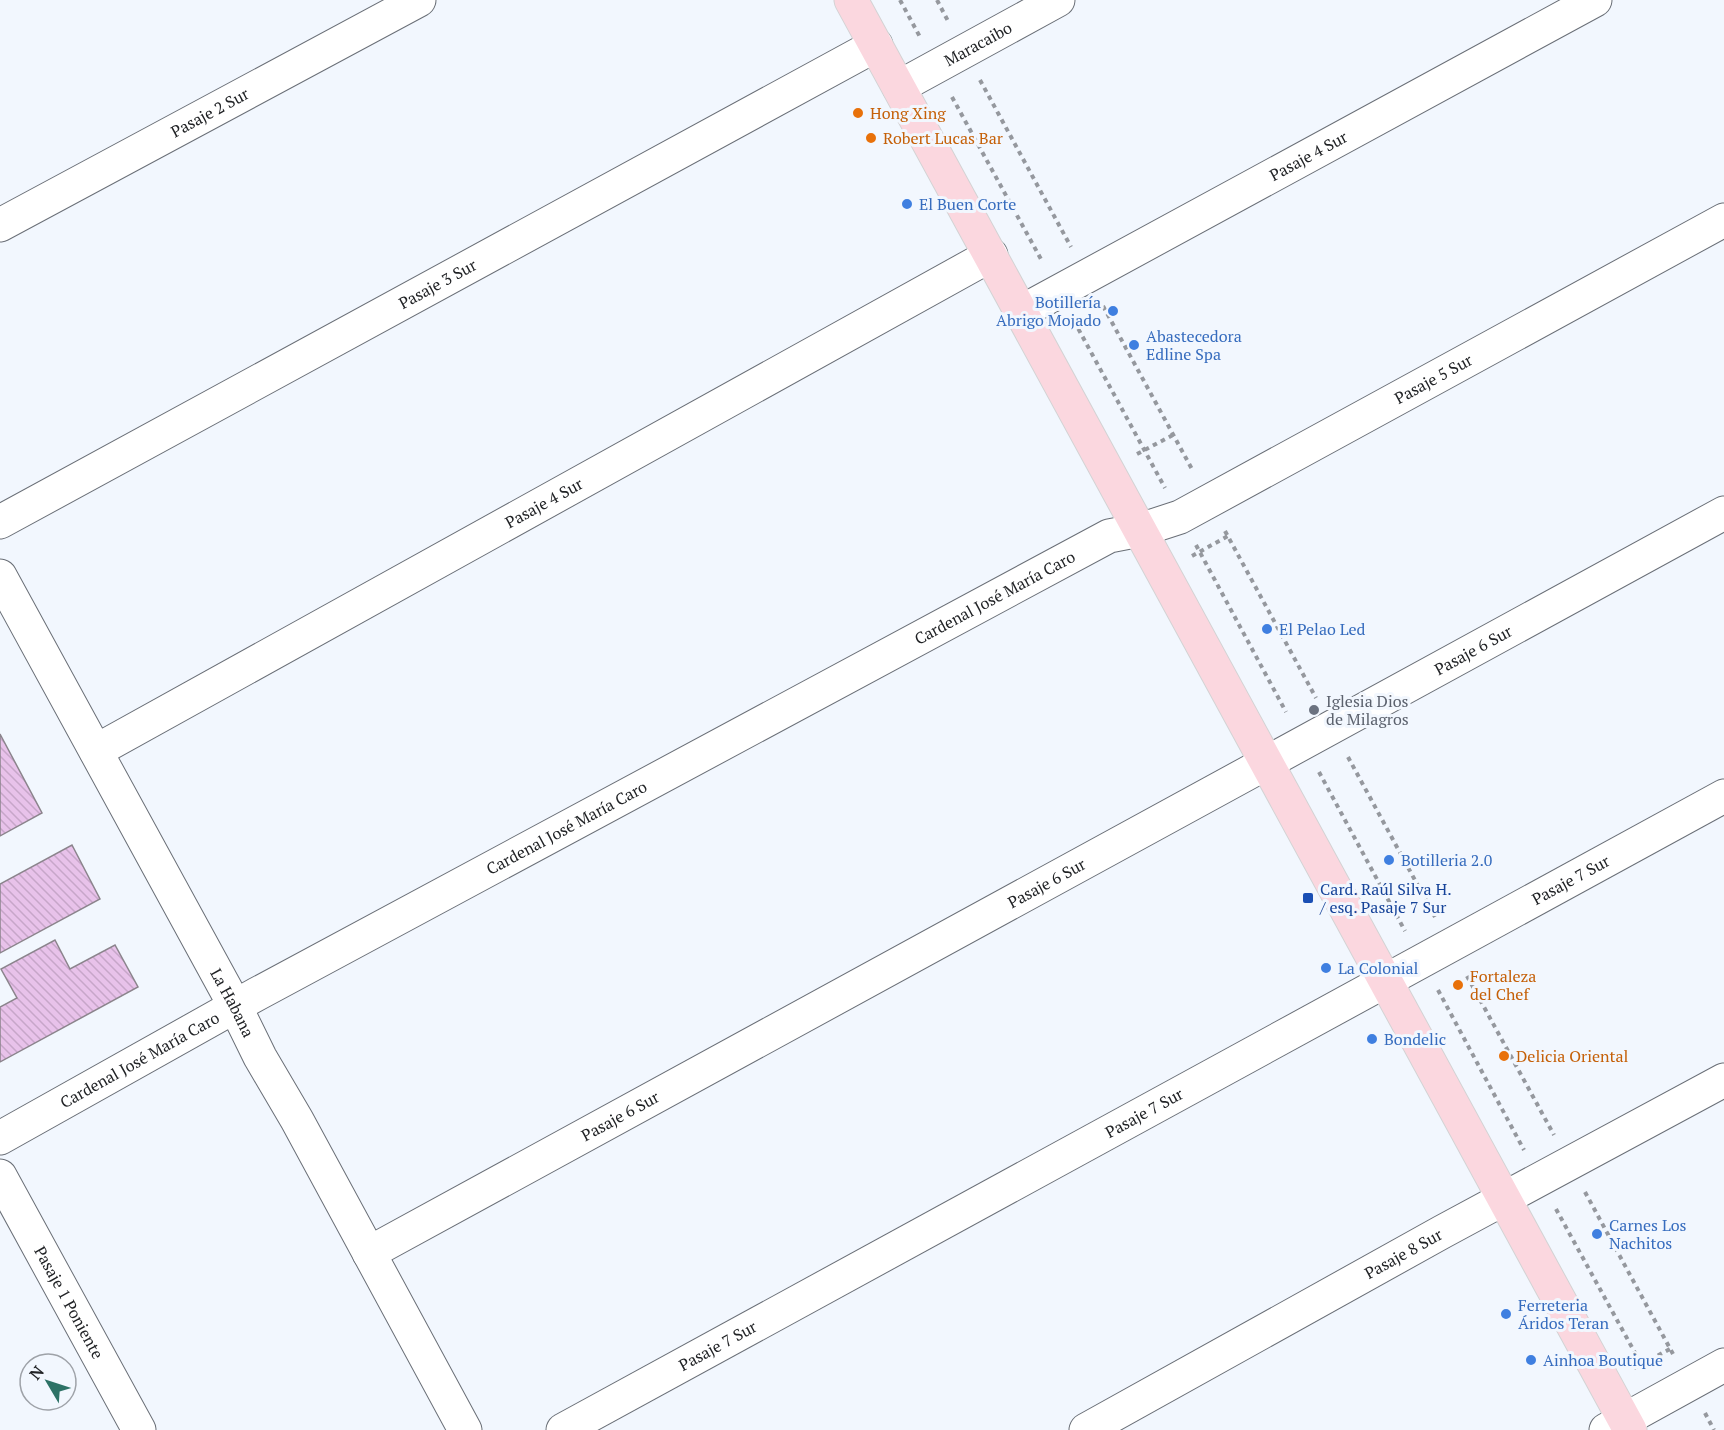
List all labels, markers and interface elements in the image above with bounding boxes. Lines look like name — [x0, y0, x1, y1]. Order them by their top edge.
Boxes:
street label: Maracaibo — [940, 16, 1016, 71]
street label: Pasaje 2 Sur — [167, 82, 253, 142]
place label: Hong Xing — [870, 102, 946, 124]
marker: Hong Xing — [851, 106, 865, 120]
street label: Pasaje 4 Sur — [1265, 125, 1352, 186]
place label: Robert Lucas Bar — [883, 127, 1004, 149]
marker: Robert Lucas Bar — [864, 131, 878, 145]
place label: El Buen Corte — [919, 193, 1016, 215]
marker: El Buen Corte — [900, 197, 914, 211]
street label: Pasaje 3 Sur — [395, 253, 481, 314]
place label: Botillería Abrigo Mojado — [996, 291, 1101, 331]
marker: Botillería Abrigo Mojado — [1106, 304, 1120, 318]
place label: Abastecedora Edline Spa — [1146, 325, 1242, 365]
marker: Abastecedora Edline Spa — [1127, 338, 1141, 352]
street label: Pasaje 5 Sur — [1390, 348, 1477, 409]
street label: Pasaje 4 Sur — [501, 472, 587, 533]
street label: Cardenal José María Caro — [910, 545, 1079, 650]
place label: El Pelao Led — [1279, 618, 1366, 640]
street label: Pasaje 6 Sur — [1430, 619, 1517, 680]
marker: El Pelao Led — [1260, 622, 1274, 636]
place label: Iglesia Dios de Milagros — [1326, 690, 1409, 730]
marker: Iglesia Dios de Milagros — [1307, 703, 1321, 717]
street label: Cardenal José María Caro — [482, 775, 651, 880]
place label: Botilleria 2.0 — [1401, 849, 1492, 871]
street label: Pasaje 7 Sur — [1528, 849, 1614, 910]
street label: Pasaje 6 Sur — [1004, 852, 1090, 913]
marker: Botilleria 2.0 — [1382, 853, 1396, 867]
place label: Card. Raúl Silva H. / esq. Pasaje 7 Sur — [1319, 878, 1452, 918]
marker: Card. Raúl Silva H. / esq. Pasaje 7 Sur — [1301, 891, 1315, 905]
place label: La Colonial — [1338, 957, 1419, 979]
marker: La Colonial — [1319, 961, 1333, 975]
street label: La Habana — [205, 964, 260, 1041]
place label: Fortaleza del Chef — [1470, 965, 1536, 1005]
marker: Fortaleza del Chef — [1451, 978, 1465, 992]
street label: Cardenal José María Caro — [56, 1006, 223, 1113]
place label: Bondelic — [1384, 1028, 1446, 1050]
marker: Bondelic — [1365, 1032, 1379, 1046]
place label: Delicia Oriental — [1516, 1045, 1629, 1067]
marker: Delicia Oriental — [1497, 1049, 1511, 1063]
street label: Pasaje 7 Sur — [1101, 1082, 1188, 1143]
street label: Pasaje 6 Sur — [577, 1085, 664, 1146]
place label: Carnes Los Nachitos — [1609, 1214, 1687, 1254]
street label: Pasaje 8 Sur — [1361, 1223, 1447, 1284]
marker: Carnes Los Nachitos — [1590, 1227, 1604, 1241]
street label: Pasaje 1 Poniente — [29, 1242, 109, 1363]
place label: Ferreteria Áridos Teran — [1518, 1294, 1610, 1334]
marker: Ferreteria Áridos Teran — [1499, 1307, 1513, 1321]
street label: Pasaje 7 Sur — [675, 1315, 761, 1376]
place label: Ainhoa Boutique — [1543, 1349, 1663, 1371]
north arrow — [18, 1352, 78, 1412]
marker: Ainhoa Boutique — [1524, 1353, 1538, 1367]
text: N — [24, 1361, 49, 1384]

